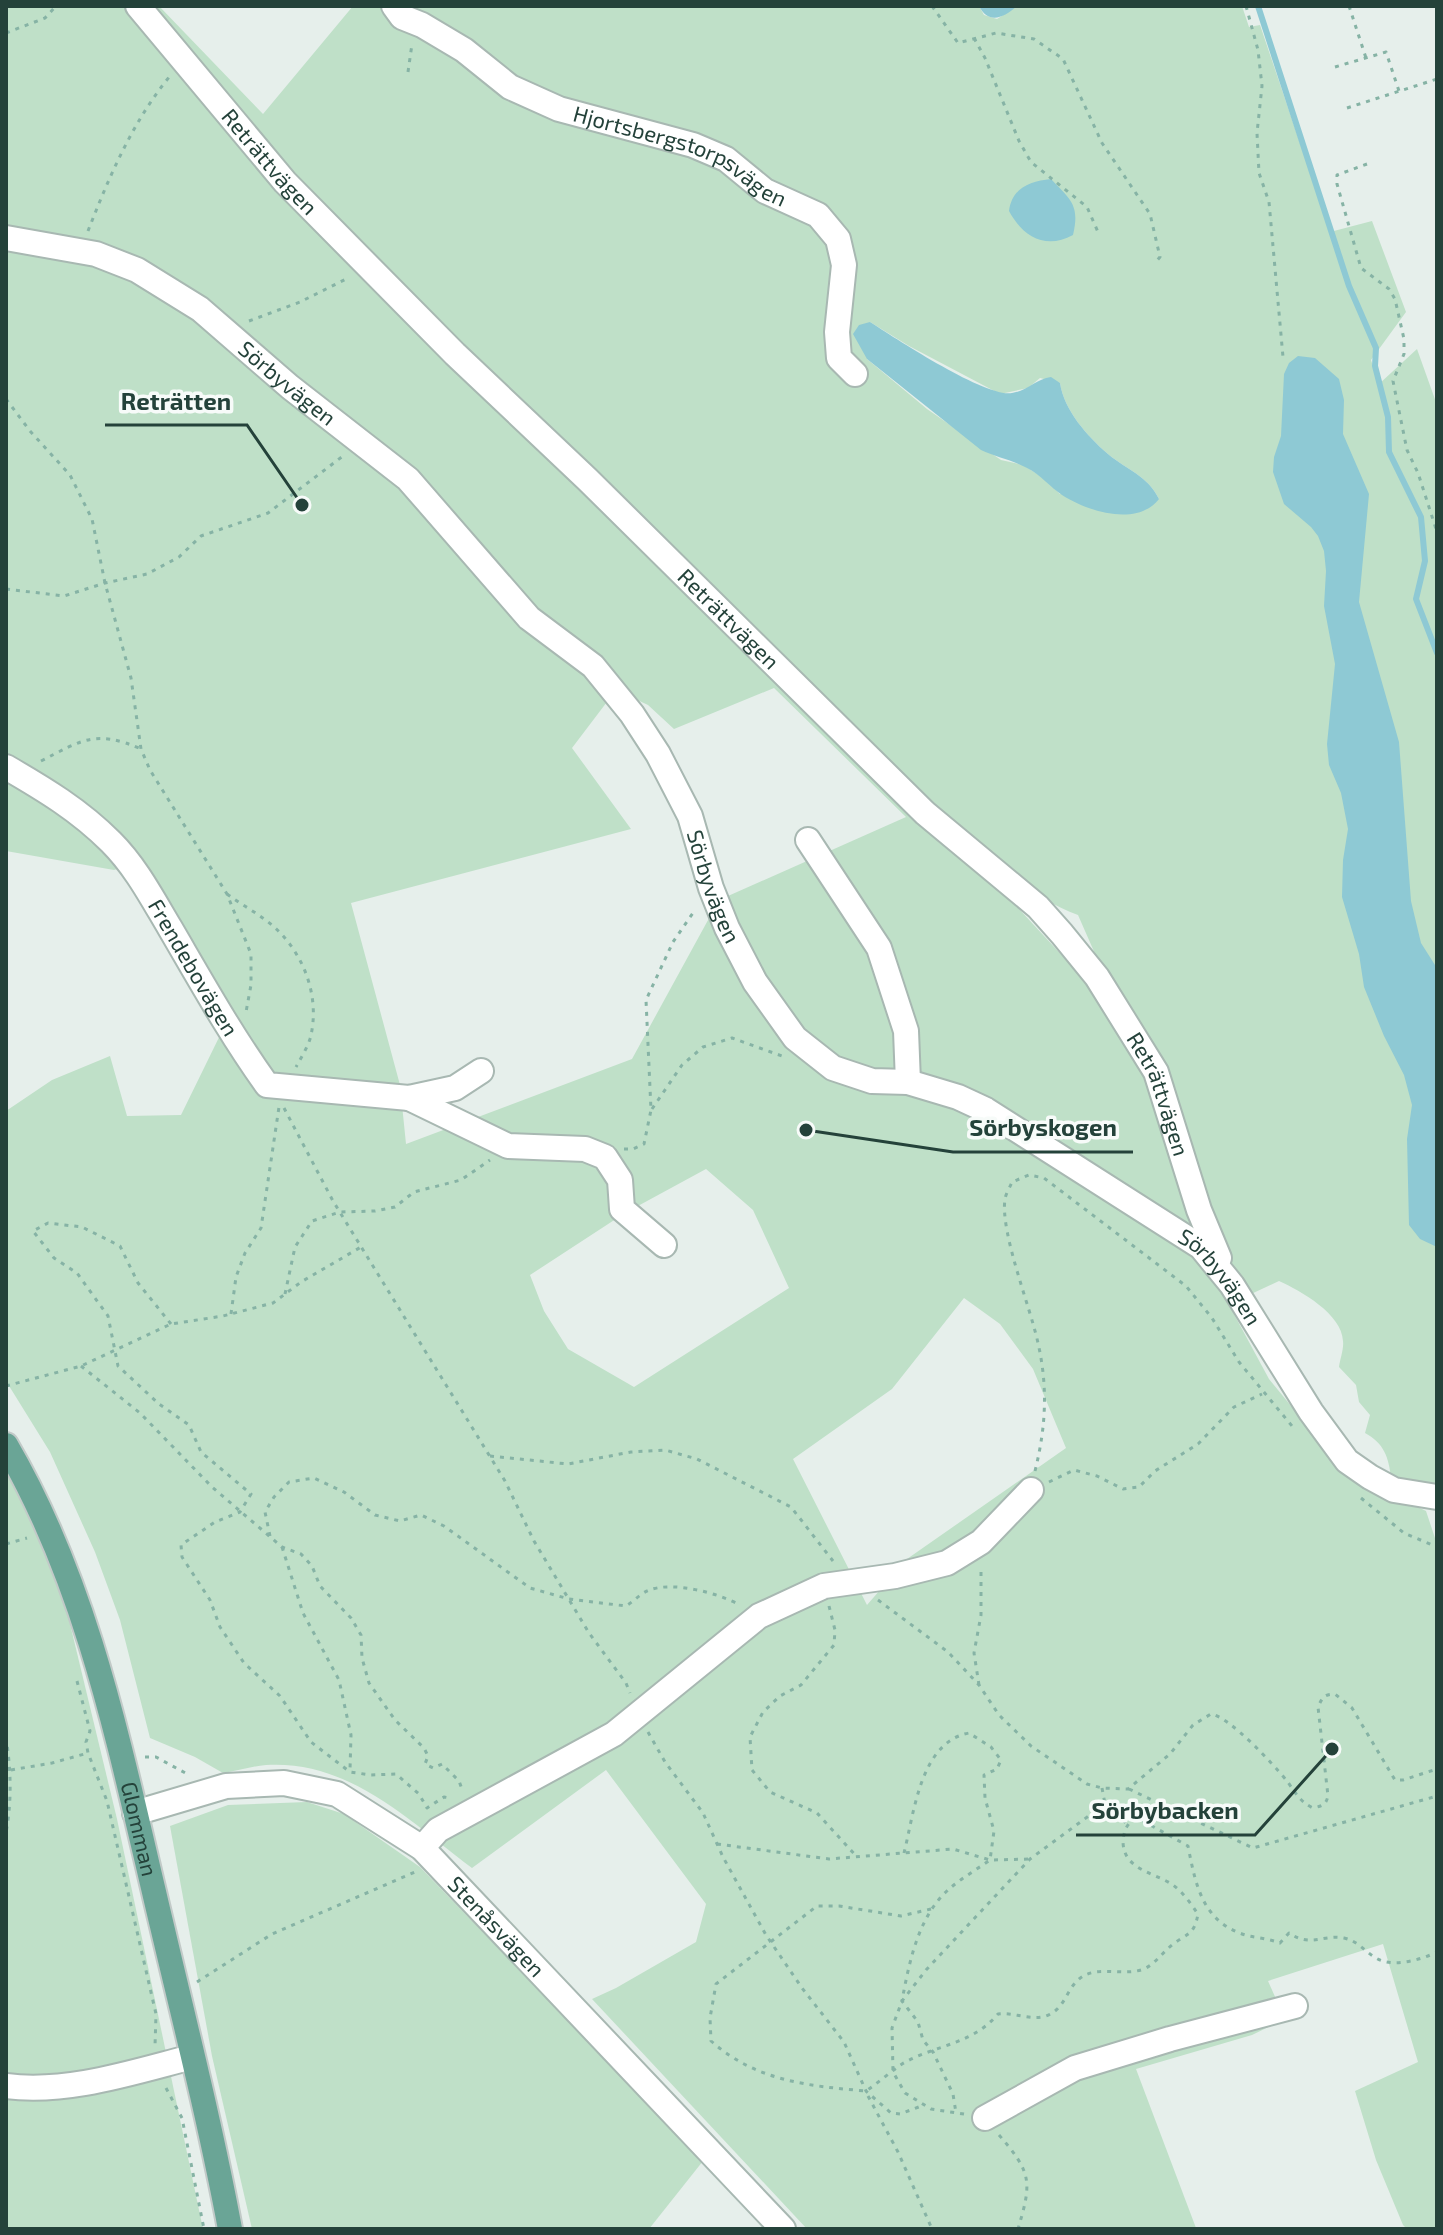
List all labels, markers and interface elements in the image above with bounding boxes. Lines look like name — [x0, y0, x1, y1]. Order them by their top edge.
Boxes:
street label: Hjortsbergstorpsvägen — [571, 99, 791, 211]
street label: Reträttvägen — [217, 103, 324, 219]
street label: Sörbyvägen — [234, 335, 342, 430]
callout: Reträtten — [105, 377, 247, 425]
text: Reträtten — [121, 386, 231, 415]
street label: Reträttvägen — [673, 563, 785, 674]
street label: Sörbyvägen — [683, 827, 746, 947]
street label: Frendebovägen — [144, 894, 245, 1040]
street label: Reträttvägen — [1122, 1027, 1195, 1159]
callout: Sörbyskogen — [953, 1104, 1133, 1152]
text: Sörbyskogen — [969, 1112, 1117, 1141]
street label: Sörbyvägen — [1174, 1222, 1268, 1329]
street label: Glomman — [117, 1779, 164, 1879]
callout: Sörbybacken — [1076, 1787, 1255, 1835]
text: Sörbybacken — [1091, 1795, 1239, 1824]
street label: Stenåsvägen — [443, 1870, 551, 1982]

